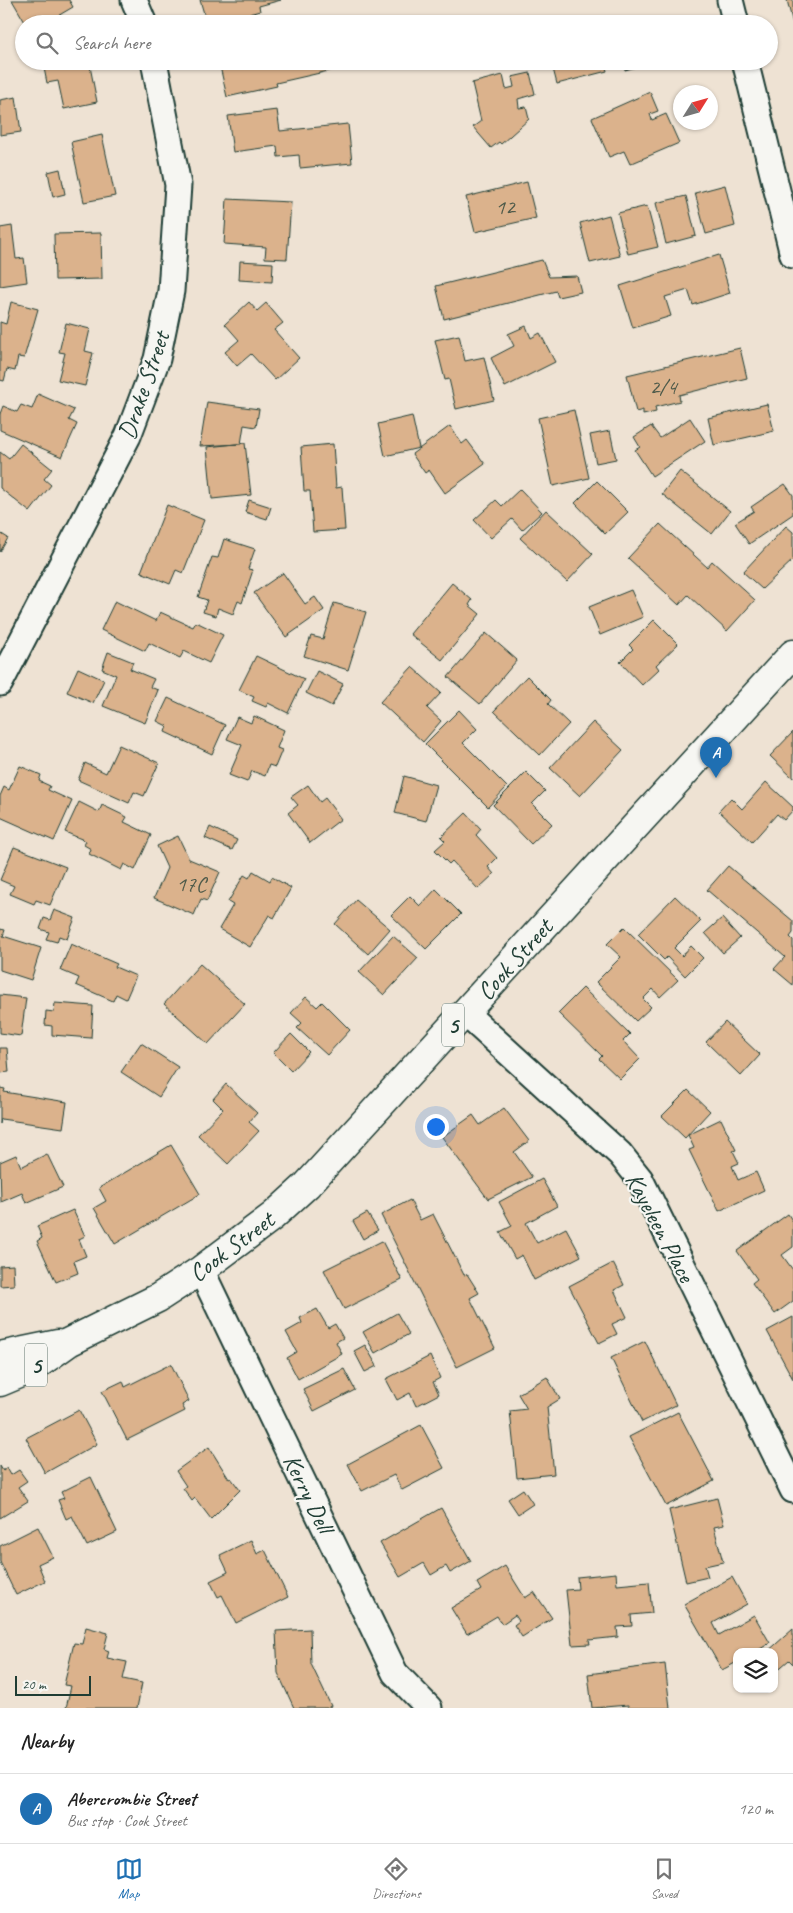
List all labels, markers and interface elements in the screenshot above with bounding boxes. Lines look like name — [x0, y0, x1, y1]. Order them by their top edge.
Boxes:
search box — [15, 15, 778, 70]
icon: search — [33, 29, 61, 57]
text: Search here — [73, 31, 150, 55]
north arrow — [673, 85, 718, 130]
house number: 12 — [495, 193, 517, 221]
street label: Drake Street — [111, 325, 178, 443]
house number: 2/4 — [649, 373, 679, 401]
pin: A — [700, 737, 732, 778]
house number: 17C — [176, 870, 209, 898]
street label: Cook Street — [470, 910, 561, 1007]
road number: 5 — [442, 1004, 464, 1046]
your location — [423, 1114, 449, 1140]
street label: Kayeleen Place — [618, 1167, 703, 1289]
street label: Cook Street — [183, 1203, 283, 1289]
road number: 5 — [25, 1344, 47, 1386]
street label: Kerry Dell — [275, 1449, 343, 1542]
map controls — [733, 1648, 778, 1693]
button: layers — [733, 1648, 778, 1693]
scale bar — [15, 1673, 91, 1696]
text: 20 m — [22, 1676, 46, 1693]
text: Nearby — [20, 1728, 73, 1754]
text: Abercrombie Street — [67, 1787, 196, 1811]
text: A — [32, 1799, 40, 1819]
text: 120 m — [739, 1799, 773, 1819]
text: Bus stop · Cook Street — [67, 1811, 187, 1831]
tab: Map — [115, 1855, 143, 1902]
tab: Directions — [372, 1855, 421, 1902]
tab: Saved — [650, 1855, 678, 1902]

